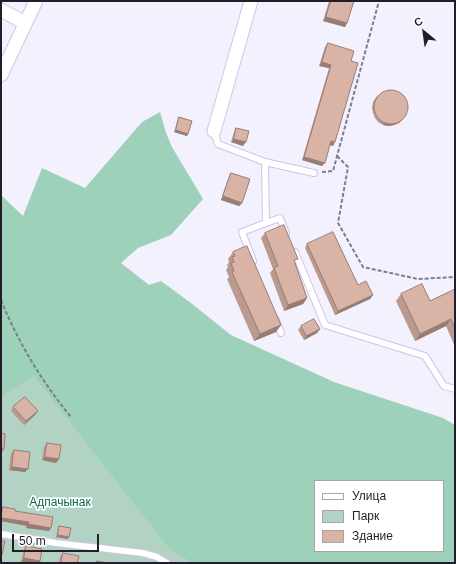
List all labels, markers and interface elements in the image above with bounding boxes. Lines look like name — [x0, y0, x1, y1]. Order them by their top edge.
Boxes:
north arrow — [404, 12, 444, 52]
text: С — [412, 14, 425, 29]
legend — [314, 480, 444, 552]
text: Улица — [352, 489, 386, 503]
park label: Адпачынак — [29, 496, 91, 510]
text: Парк — [352, 509, 379, 523]
scale bar — [14, 526, 101, 552]
text: Здание — [352, 529, 393, 543]
text: 50 m — [19, 534, 46, 548]

